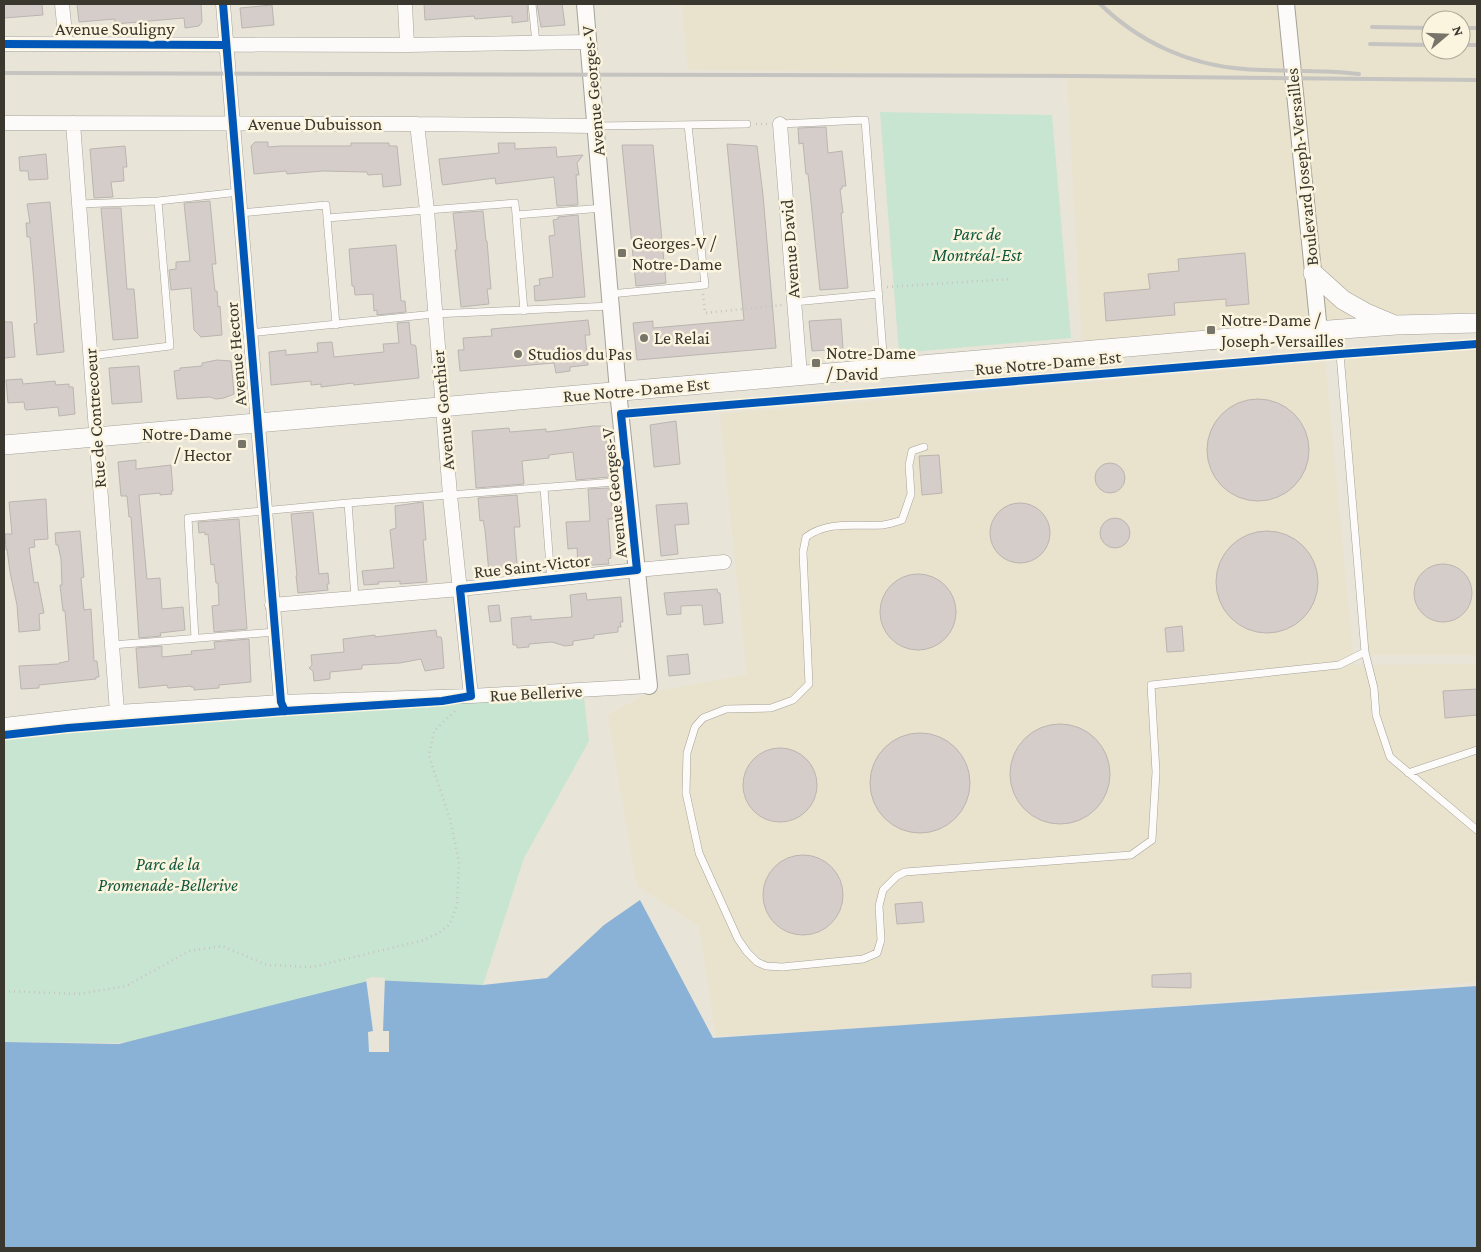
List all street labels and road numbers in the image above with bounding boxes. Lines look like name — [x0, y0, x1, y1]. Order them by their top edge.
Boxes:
street label: Avenue Souligny — [55, 19, 175, 39]
street label: Avenue Georges-V — [577, 24, 609, 157]
street label: Boulevard Joseph-Versailles — [1282, 67, 1322, 267]
street label: Avenue Dubuisson — [248, 114, 382, 134]
street label: Avenue David — [777, 198, 803, 299]
street label: Avenue Hector — [221, 300, 251, 407]
street label: Rue de Contrecoeur — [80, 347, 110, 489]
street label: Rue Notre-Dame Est — [974, 347, 1123, 379]
street label: Avenue Gonthier — [428, 348, 458, 471]
street label: Rue Notre-Dame Est — [562, 374, 711, 406]
street label: Avenue Georges-V — [597, 426, 631, 559]
street label: Rue Saint-Victor — [473, 550, 592, 582]
street label: Rue Bellerive — [489, 681, 583, 705]

